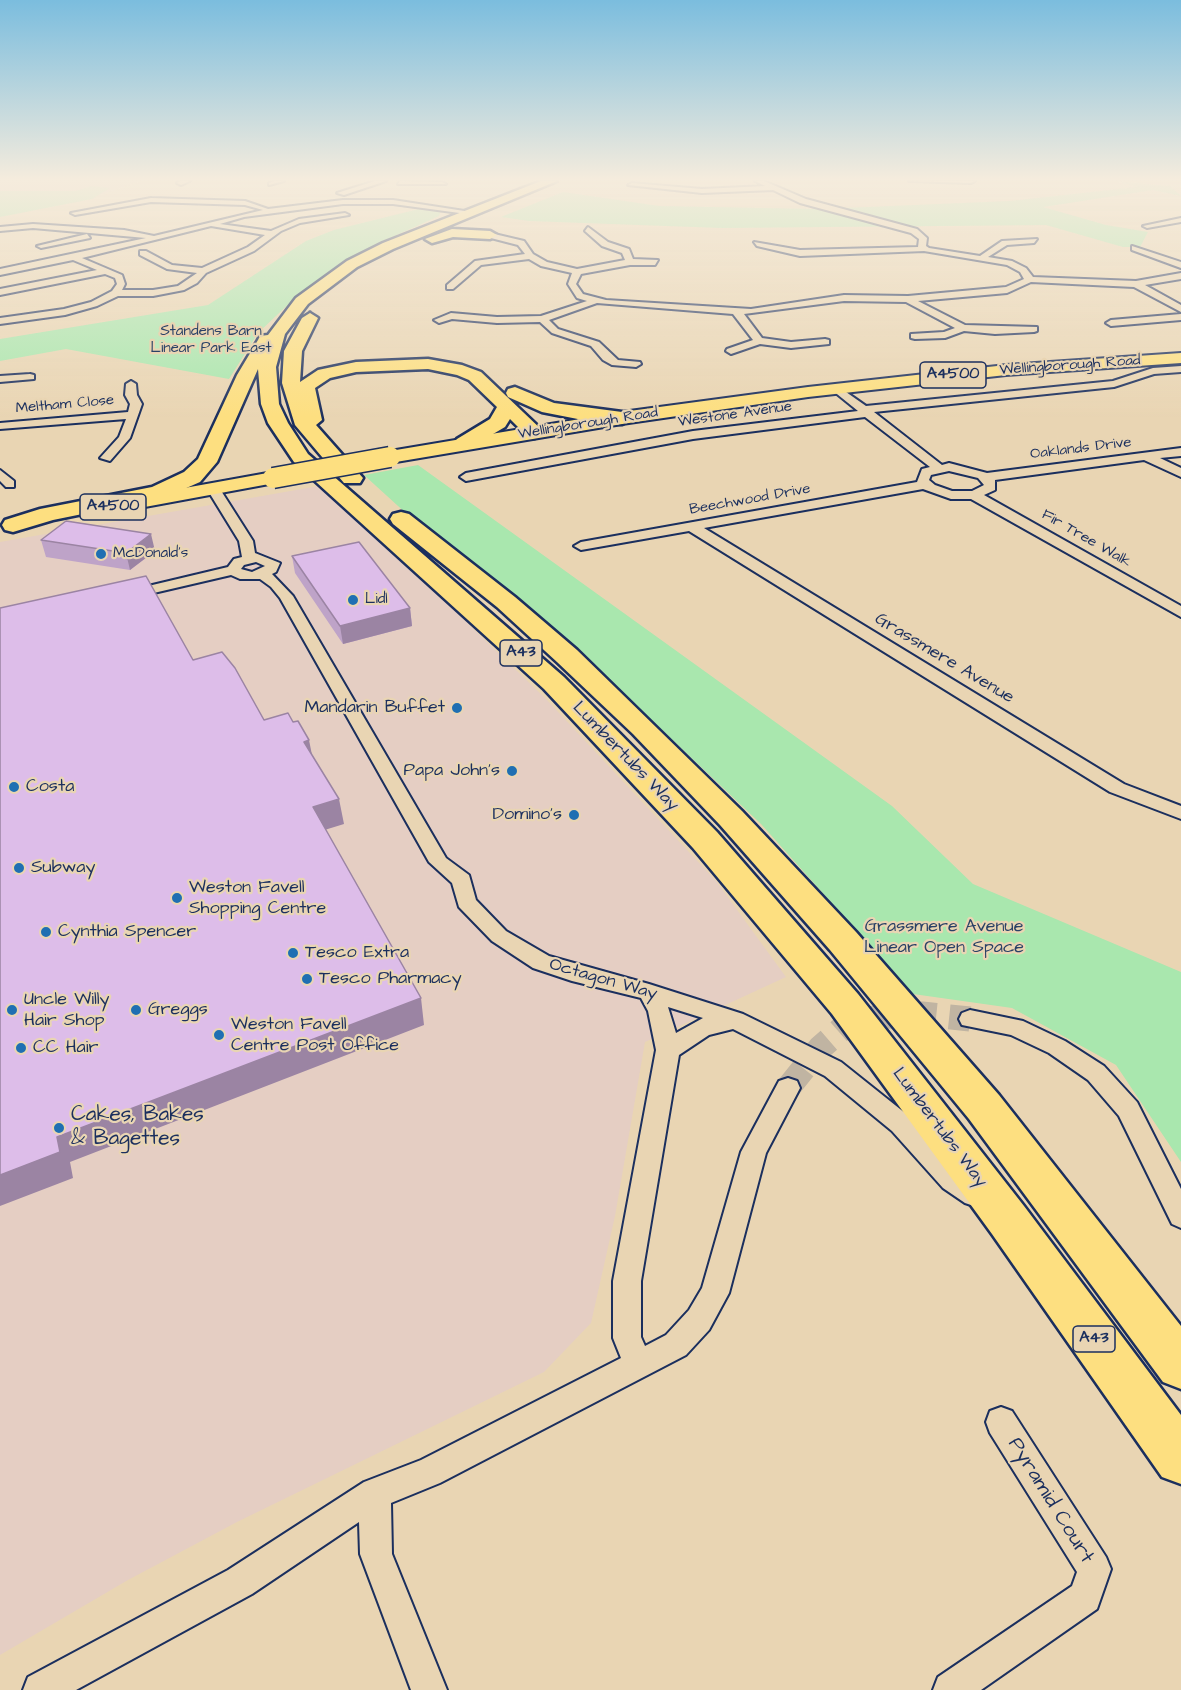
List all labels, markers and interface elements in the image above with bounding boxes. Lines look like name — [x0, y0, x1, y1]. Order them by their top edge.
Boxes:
park label: Standens Barn Linear Park East — [151, 323, 271, 358]
street label: Wellingborough Road — [999, 352, 1141, 380]
road number: A4500 — [920, 362, 986, 388]
street label: Meltham Close — [15, 392, 115, 418]
street label: Westone Avenue — [677, 398, 793, 432]
street label: Wellingborough Road — [517, 404, 659, 444]
street label: Oaklands Drive — [1029, 434, 1133, 464]
street label: Beechwood Drive — [688, 480, 812, 520]
road number: A4500 — [80, 494, 146, 520]
street label: Fir Tree Walk — [1038, 506, 1134, 572]
place label: McDonald's — [113, 545, 188, 563]
marker: McDonald's — [94, 547, 108, 561]
place label: Lidl — [365, 591, 388, 609]
marker: Lidl — [346, 593, 360, 607]
street label: Grassmere Avenue — [870, 609, 1018, 709]
road number: A43 — [500, 640, 542, 666]
place label: Mandarin Buffet — [304, 697, 445, 719]
street label: Lumbertubs Way — [567, 698, 683, 816]
marker: Mandarin Buffet — [450, 701, 464, 715]
place label: Papa John's — [403, 760, 500, 782]
marker: Papa John's — [505, 764, 519, 778]
place label: Costa — [26, 776, 74, 798]
marker: Costa — [7, 780, 21, 794]
place label: Domino's — [492, 804, 562, 826]
marker: Domino's — [567, 808, 581, 822]
place label: Subway — [31, 857, 95, 879]
marker: Subway — [12, 861, 26, 875]
place label: Weston Favell Shopping Centre — [189, 877, 326, 920]
marker: Weston Favell Shopping Centre — [170, 891, 184, 905]
park label: Grassmere Avenue Linear Open Space — [864, 916, 1024, 958]
place label: Cynthia Spencer — [58, 921, 196, 943]
marker: Cynthia Spencer — [39, 925, 53, 939]
place label: Tesco Extra — [305, 942, 409, 964]
marker: Tesco Extra — [286, 946, 300, 960]
street label: Octagon Way — [546, 954, 660, 1006]
place label: Tesco Pharmacy — [319, 968, 462, 990]
marker: Tesco Pharmacy — [300, 972, 314, 986]
place label: Uncle Willy Hair Shop — [24, 989, 109, 1032]
place label: Greggs — [148, 999, 208, 1021]
marker: Uncle Willy Hair Shop — [5, 1003, 19, 1017]
marker: Greggs — [129, 1003, 143, 1017]
place label: Weston Favell Centre Post Office — [231, 1014, 399, 1056]
marker: Weston Favell Centre Post Office — [212, 1028, 226, 1042]
place label: CC Hair — [33, 1037, 98, 1059]
marker: CC Hair — [14, 1041, 28, 1055]
street label: Lumbertubs Way — [887, 1064, 991, 1192]
place label: Cakes, Bakes & Bagettes — [71, 1103, 204, 1153]
marker: Cakes, Bakes & Bagettes — [52, 1121, 66, 1135]
road number: A43 — [1073, 1326, 1115, 1352]
street label: Pyramid Court — [1001, 1434, 1099, 1568]

